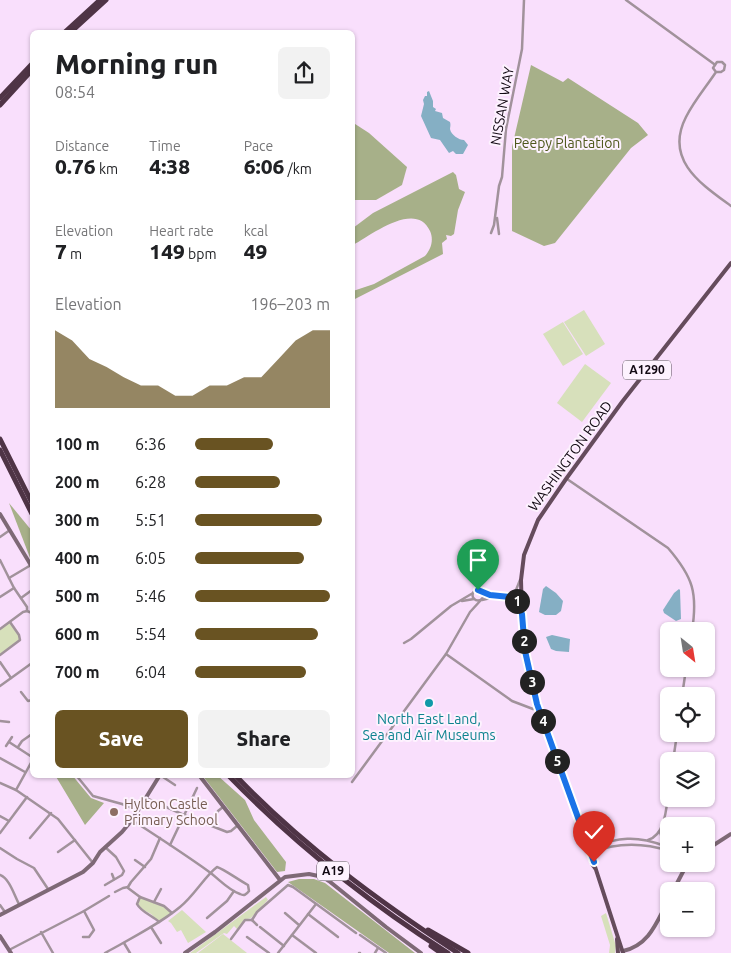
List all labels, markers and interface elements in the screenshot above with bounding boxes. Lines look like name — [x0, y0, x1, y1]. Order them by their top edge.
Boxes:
button: share — [278, 47, 330, 99]
text: Morning run — [55, 48, 218, 79]
street label: NISSAN WAY — [487, 65, 517, 147]
text: 08:54 — [55, 83, 95, 101]
park label: Peepy Plantation — [514, 135, 620, 151]
text: Distance — [55, 138, 109, 154]
text: Time — [149, 138, 181, 154]
text: Pace — [244, 138, 273, 154]
text: 0.76 — [55, 154, 96, 178]
text: 4:38 — [149, 154, 190, 178]
text: 6:06 — [244, 154, 284, 178]
text: km — [96, 161, 118, 177]
text: /km — [284, 161, 312, 177]
text: Elevation — [55, 223, 113, 239]
text: Heart rate — [149, 223, 214, 239]
text: kcal — [244, 223, 268, 239]
text: 7 — [55, 239, 67, 263]
text: 149 — [149, 239, 185, 263]
text: 49 — [244, 239, 267, 263]
text: m — [67, 246, 82, 262]
text: bpm — [185, 246, 217, 262]
text: Elevation — [55, 295, 122, 313]
text: 196–203 m — [250, 295, 330, 313]
road number: A1290 — [623, 360, 671, 380]
street label: WASHINGTON ROAD — [525, 398, 615, 514]
text: 100 m — [55, 435, 100, 453]
text: 6:36 — [135, 435, 166, 453]
text: 200 m — [55, 473, 100, 491]
text: 6:28 — [135, 473, 166, 491]
text: 300 m — [55, 511, 100, 529]
text: 5:51 — [135, 511, 166, 529]
pin — [457, 539, 499, 590]
icon: arrive — [464, 546, 492, 574]
text: 400 m — [55, 549, 100, 567]
text: 6:05 — [135, 549, 166, 567]
text: 500 m — [55, 587, 100, 605]
text: 5:46 — [135, 587, 166, 605]
pin: 1 — [504, 588, 530, 614]
text: 1 — [514, 593, 521, 609]
north arrow — [660, 622, 715, 678]
map controls — [660, 622, 715, 937]
text: 600 m — [55, 625, 100, 643]
text: 5:54 — [135, 625, 166, 643]
pin: 2 — [512, 628, 536, 654]
text: 2 — [521, 633, 528, 649]
text: 700 m — [55, 663, 100, 681]
text: 6:04 — [135, 663, 166, 681]
pin: 3 — [520, 670, 544, 694]
text: 3 — [529, 674, 536, 690]
button: locate — [660, 687, 715, 742]
marker: North East Land, Sea and Air Museums — [423, 697, 435, 709]
pin: 4 — [530, 708, 556, 734]
button: Save — [55, 710, 188, 768]
button: Share — [198, 710, 330, 768]
place label: North East Land, Sea and Air Museums — [362, 711, 496, 743]
text: 4 — [540, 713, 547, 729]
pin: 5 — [544, 748, 570, 774]
button: layers — [660, 752, 715, 807]
text: 5 — [554, 753, 561, 769]
place label: Hylton Castle Primary School — [124, 796, 218, 828]
marker: Hylton Castle Primary School — [108, 806, 120, 818]
pin — [573, 811, 615, 862]
button: + — [660, 817, 715, 872]
icon: check — [580, 818, 608, 846]
road number: A19 — [317, 861, 349, 880]
button: − — [660, 882, 715, 937]

